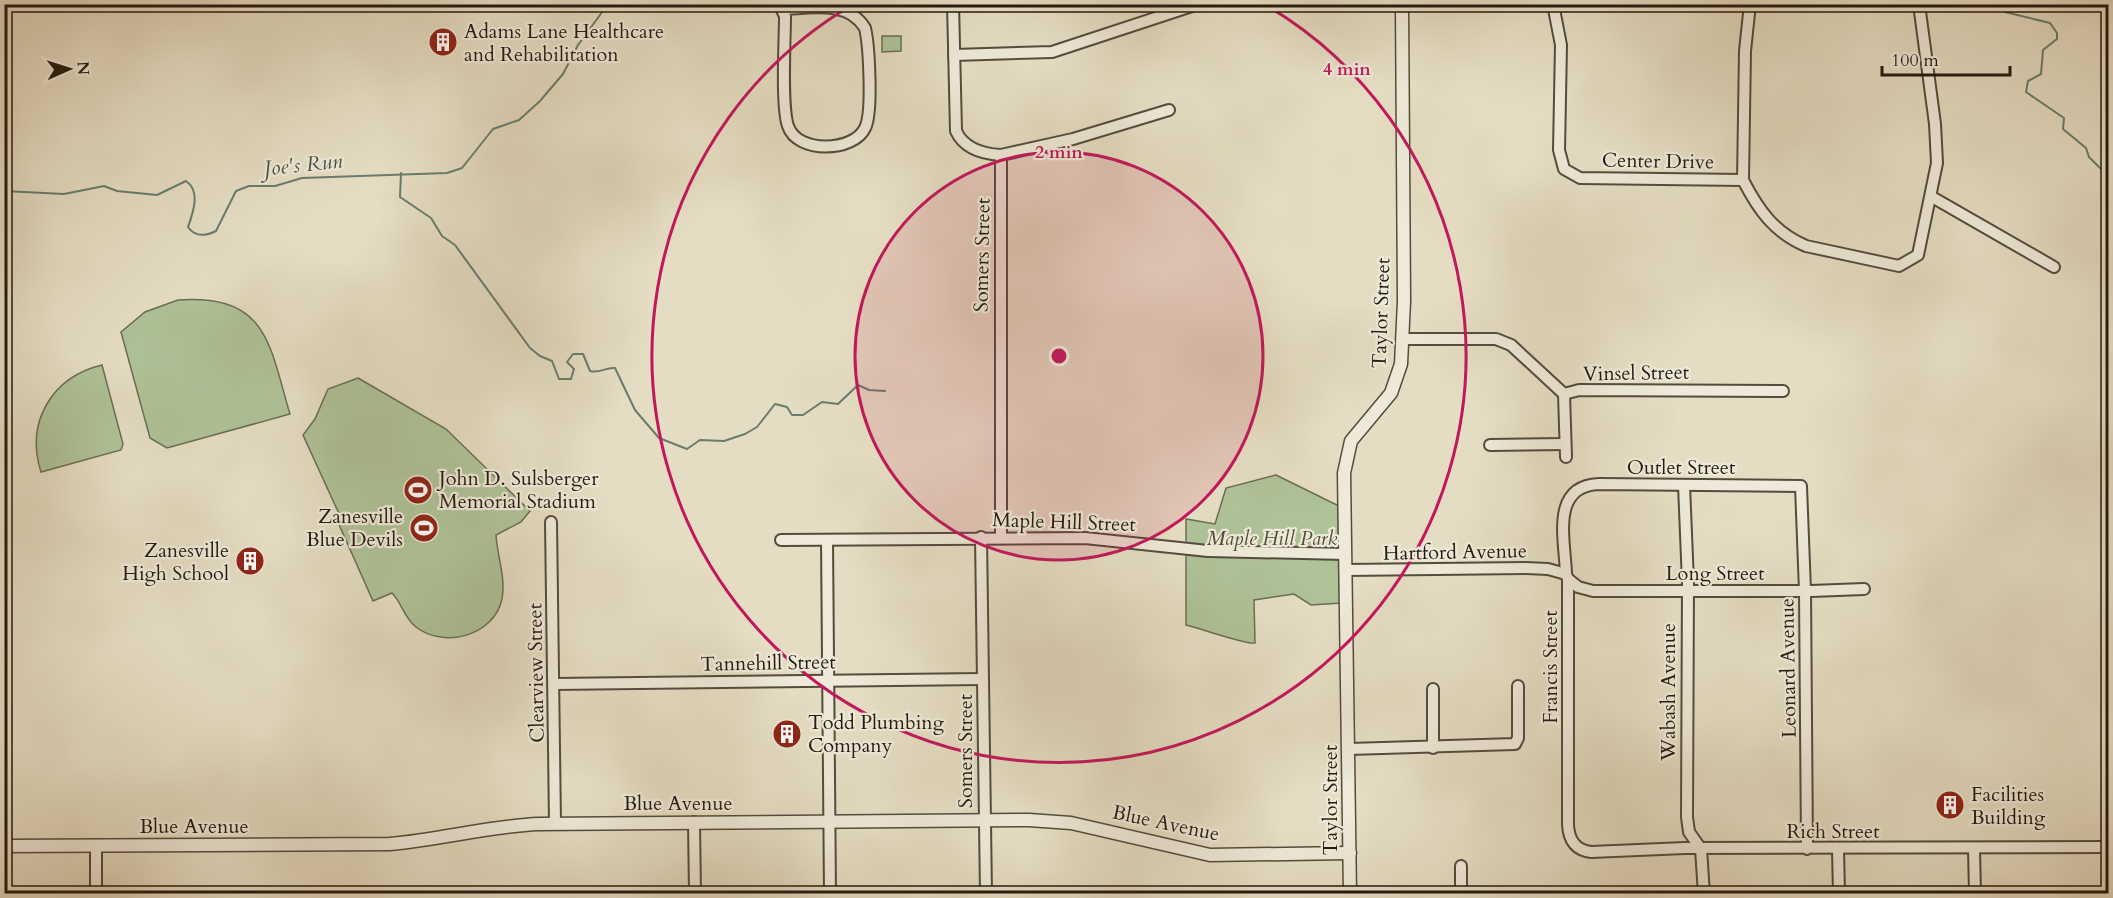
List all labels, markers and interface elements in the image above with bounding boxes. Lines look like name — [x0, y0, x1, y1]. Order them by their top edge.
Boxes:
place label: Adams Lane Healthcare and Rehabilitation — [464, 18, 664, 68]
building icon: Adams Lane Healthcare and Rehabilitation — [427, 26, 459, 58]
north arrow — [39, 39, 99, 99]
scale bar — [1882, 39, 2010, 77]
text: 100 m — [1891, 48, 1939, 73]
text: 4 min — [1323, 57, 1371, 82]
text: N — [72, 61, 94, 76]
text: 2 min — [1035, 140, 1083, 165]
water label: Joe's Run — [257, 146, 345, 184]
street label: Center Drive — [1602, 147, 1714, 175]
street label: Somers Street — [968, 197, 997, 312]
street label: Taylor Street — [1366, 257, 1396, 369]
centre of rings — [1049, 346, 1069, 366]
street label: Vinsel Street — [1583, 359, 1690, 387]
street label: Outlet Street — [1627, 454, 1736, 481]
place label: John D. Sulsberger Memorial Stadium — [436, 465, 599, 515]
sports icon: John D. Sulsberger Memorial Stadium — [402, 474, 434, 506]
place label: Zanesville Blue Devils — [306, 503, 403, 553]
street label: Maple Hill Street — [992, 506, 1137, 538]
sports icon: Zanesville Blue Devils — [408, 512, 440, 544]
park label: Maple Hill Park — [1207, 525, 1337, 552]
place label: Zanesville High School — [122, 537, 229, 587]
street label: Hartford Avenue — [1383, 537, 1527, 567]
building icon: Zanesville High School — [234, 545, 266, 577]
street label: Long Street — [1666, 560, 1765, 587]
street label: Leonard Avenue — [1773, 598, 1803, 738]
street label: Clearview Street — [521, 602, 551, 743]
street label: Francis Street — [1537, 610, 1564, 724]
street label: Wabash Avenue — [1655, 623, 1682, 762]
street label: Tannehill Street — [700, 648, 837, 678]
street label: Somers Street — [952, 693, 979, 808]
place label: Todd Plumbing Company — [808, 709, 945, 759]
building icon: Todd Plumbing Company — [771, 718, 803, 750]
street label: Taylor Street — [1317, 744, 1344, 855]
place label: Facilities Building — [1971, 781, 2046, 831]
building icon: Facilities Building — [1934, 789, 1966, 821]
street label: Blue Avenue — [624, 790, 732, 817]
street label: Blue Avenue — [1110, 798, 1222, 848]
street label: Blue Avenue — [140, 813, 248, 840]
street label: Rich Street — [1786, 818, 1880, 845]

